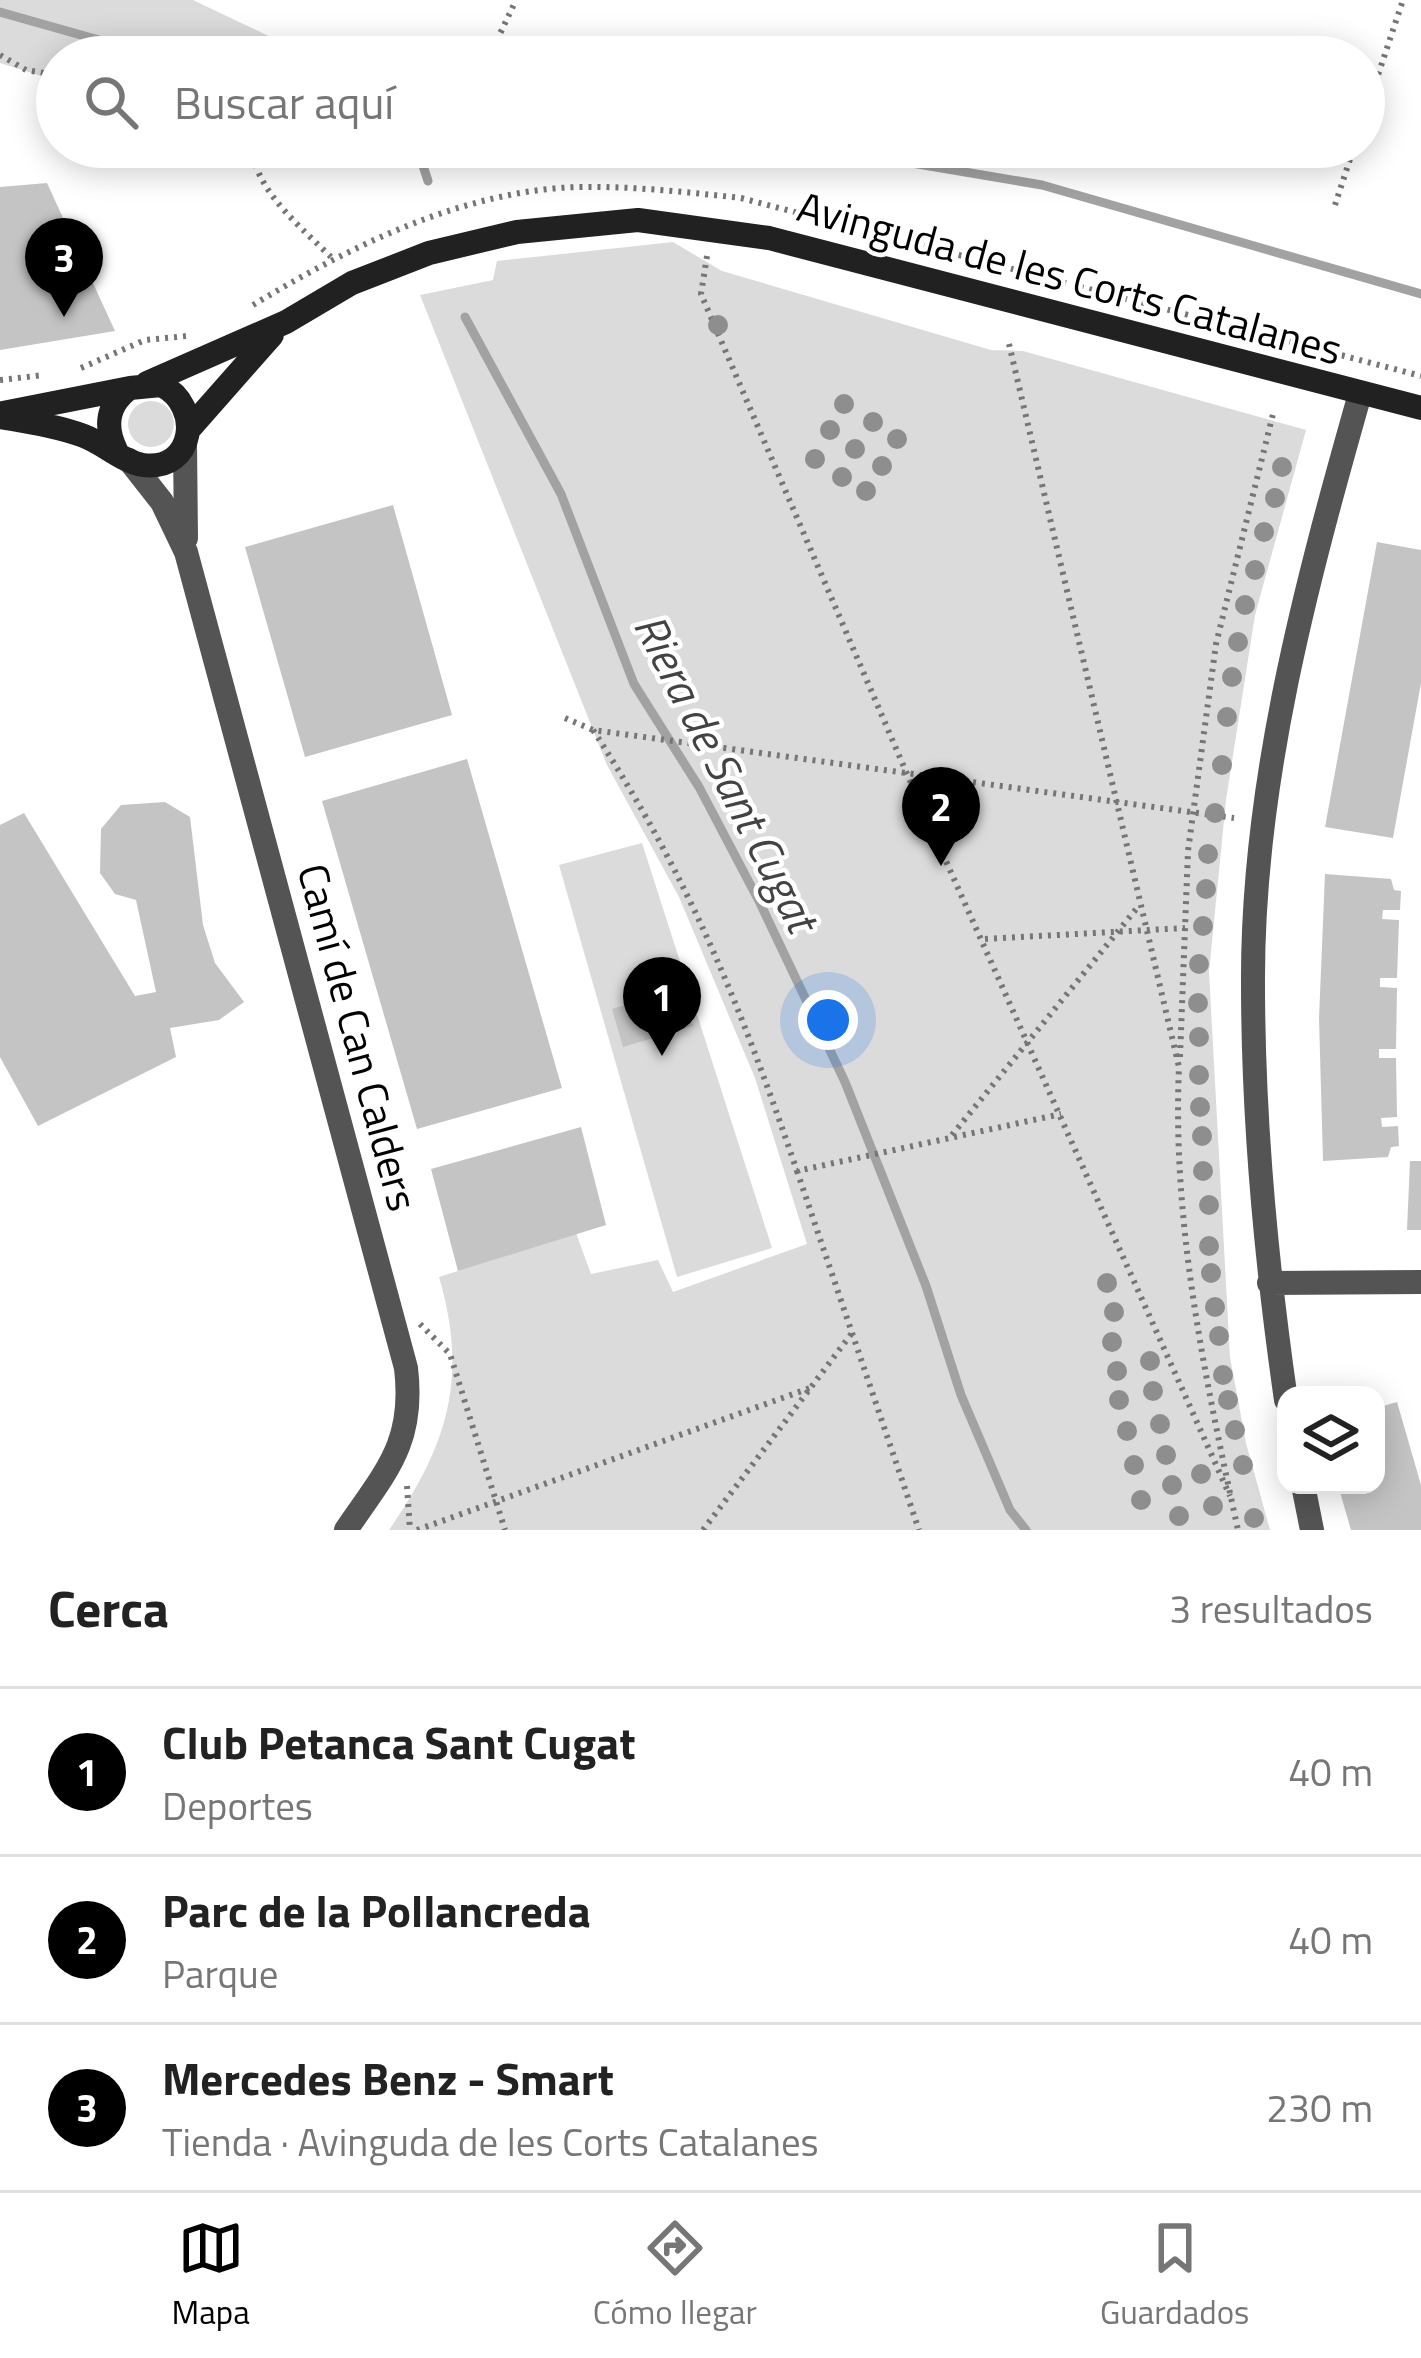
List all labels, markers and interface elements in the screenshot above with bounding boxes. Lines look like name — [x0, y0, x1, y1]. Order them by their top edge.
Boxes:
search box — [36, 36, 1385, 168]
text: Buscar aquí — [174, 68, 394, 136]
icon: search — [78, 69, 144, 135]
street label: Avinguda de les Corts Catalanes — [791, 173, 1349, 381]
pin: 3 — [25, 218, 103, 317]
water label: Riera de Sant Cugat — [618, 601, 839, 947]
pin: 2 — [902, 767, 980, 866]
street label: Camí de Can Calders — [282, 856, 436, 1218]
pin: 1 — [623, 957, 701, 1056]
your location — [798, 990, 858, 1050]
map controls — [1277, 1386, 1385, 1494]
button: layers — [1277, 1386, 1385, 1494]
text: Cerca — [48, 1569, 169, 1647]
text: 3 resultados — [1169, 1579, 1373, 1638]
text: Club Petanca Sant Cugat — [162, 1708, 636, 1776]
text: 1 — [76, 1742, 98, 1801]
text: 40 m — [1288, 1742, 1373, 1801]
text: Deportes — [162, 1776, 313, 1835]
text: Parc de la Pollancreda — [162, 1876, 591, 1944]
text: 2 — [76, 1910, 98, 1969]
text: 40 m — [1288, 1910, 1373, 1969]
text: Parque — [162, 1944, 278, 2003]
text: Mercedes Benz - Smart — [162, 2044, 614, 2112]
text: 3 — [76, 2078, 98, 2137]
text: 230 m — [1266, 2078, 1373, 2137]
text: Tienda · Avinguda de les Corts Catalanes — [162, 2112, 819, 2171]
tab: Mapa — [172, 2215, 250, 2337]
tab: Cómo llegar — [593, 2215, 757, 2337]
tab: Guardados — [1100, 2215, 1249, 2337]

